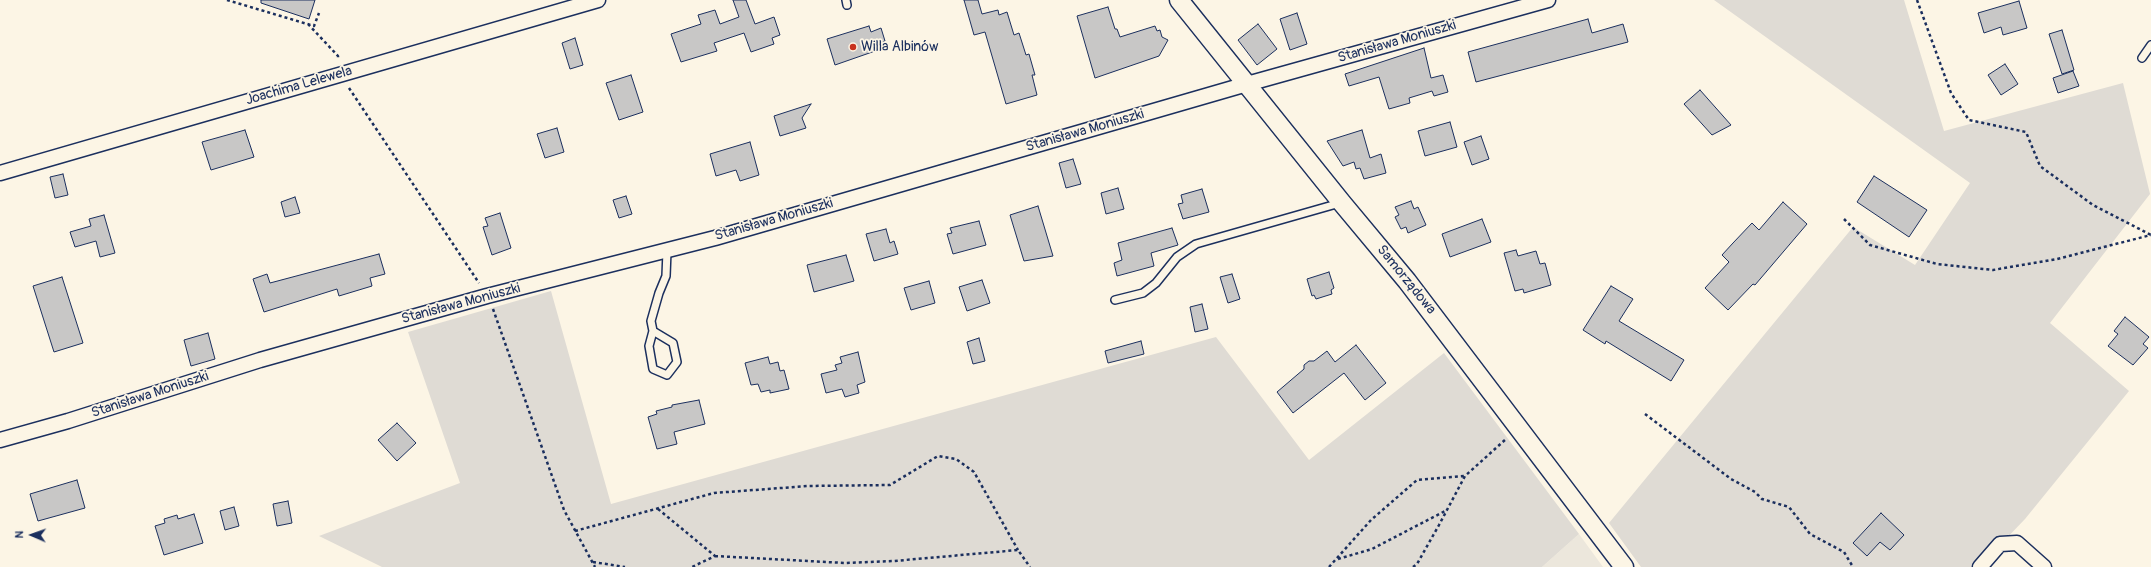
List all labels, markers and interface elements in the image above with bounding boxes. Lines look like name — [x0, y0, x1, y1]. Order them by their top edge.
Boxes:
street label: Stanisława Moniuszki — [1336, 17, 1458, 67]
place label: Willa Albinów — [861, 39, 938, 55]
marker: Willa Albinów — [848, 42, 858, 52]
street label: Joachima Lelewela — [244, 63, 354, 109]
street label: Stanisława Moniuszki — [1024, 106, 1146, 156]
street label: Stanisława Moniuszki — [713, 195, 835, 245]
street label: Samorządowa — [1373, 242, 1439, 318]
street label: Stanisława Moniuszki — [400, 280, 522, 328]
street label: Stanisława Moniuszki — [89, 368, 211, 422]
north arrow — [12, 515, 52, 555]
text: N — [13, 531, 26, 539]

